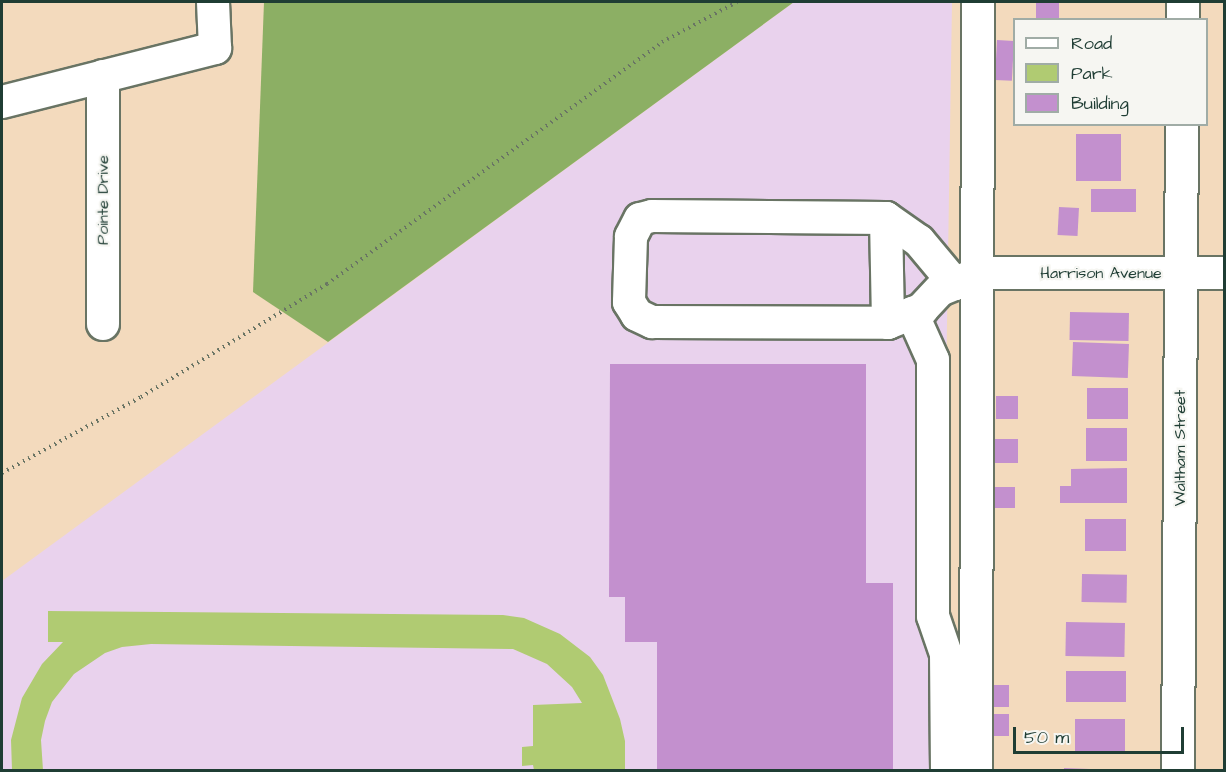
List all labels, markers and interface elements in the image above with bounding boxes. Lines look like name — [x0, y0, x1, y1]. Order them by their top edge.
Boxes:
legend — [1013, 18, 1208, 126]
text: Road — [1071, 31, 1112, 56]
text: Park — [1071, 61, 1113, 86]
text: Building — [1071, 91, 1129, 116]
street label: Pointe Drive — [93, 155, 113, 245]
street label: Harrison Avenue — [1040, 263, 1162, 283]
street label: Waltham Street — [1170, 390, 1190, 506]
scale bar — [1016, 715, 1187, 753]
text: 50 m — [1024, 725, 1069, 750]

